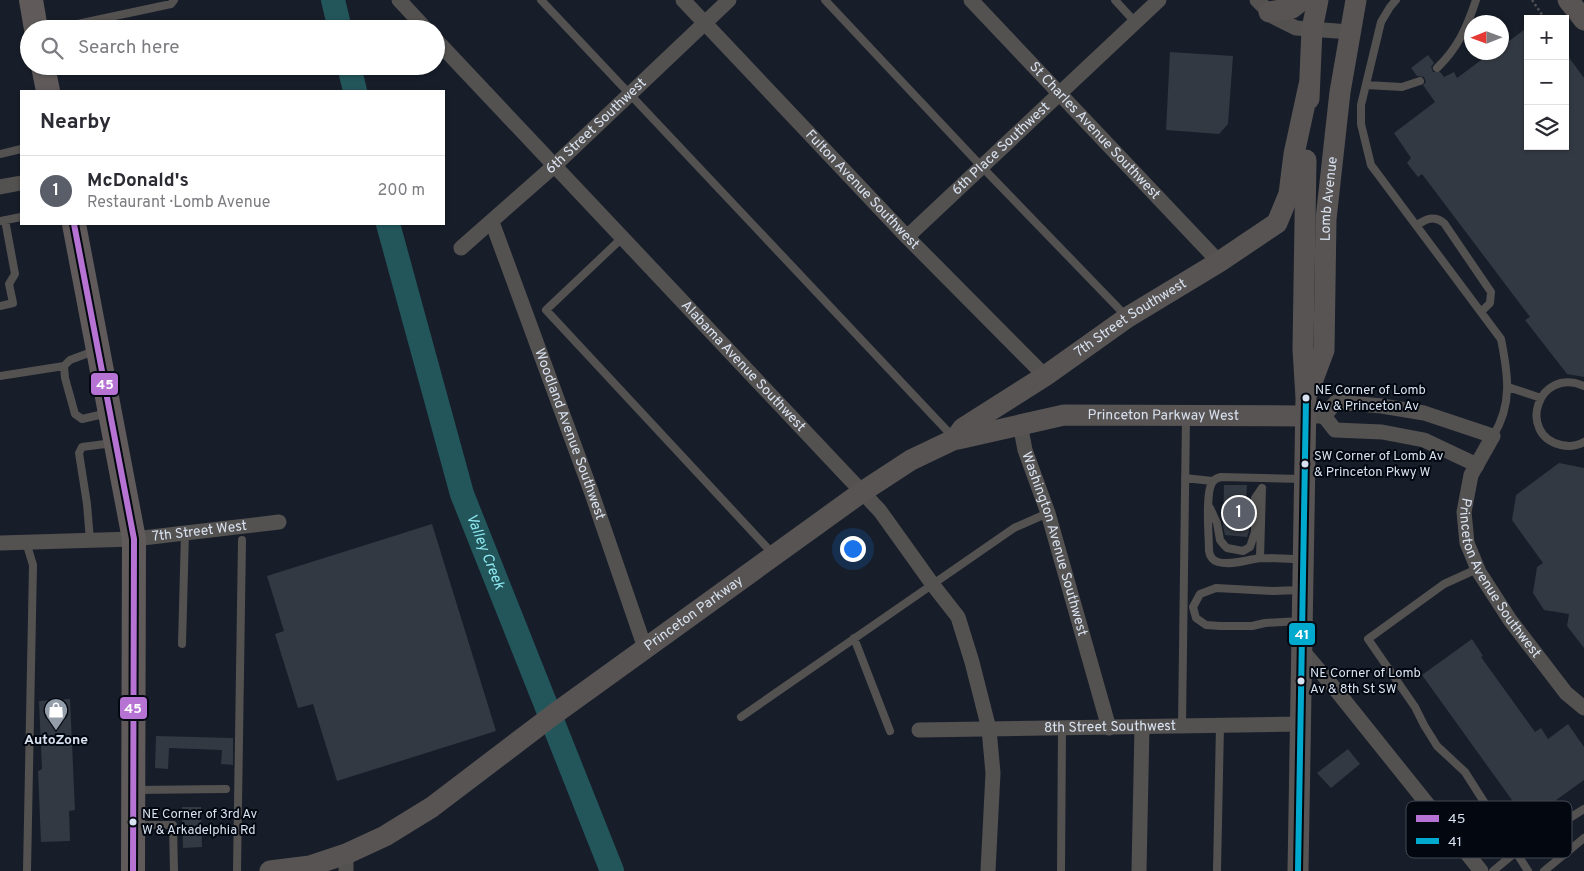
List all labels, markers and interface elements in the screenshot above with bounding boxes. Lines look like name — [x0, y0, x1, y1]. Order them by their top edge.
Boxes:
north arrow — [1464, 15, 1509, 60]
map controls — [1524, 15, 1569, 150]
button: + — [1524, 15, 1569, 60]
search box — [20, 20, 445, 75]
icon: search — [38, 34, 66, 62]
text: Search here — [78, 36, 180, 60]
street label: St Charles Avenue Southwest — [1026, 58, 1164, 203]
button: − — [1524, 60, 1569, 105]
street label: 6th Street Southwest — [542, 74, 650, 178]
street label: 6th Place Southwest — [948, 99, 1054, 199]
button: layers — [1524, 105, 1569, 150]
text: Nearby — [40, 109, 111, 136]
street label: Fulton Avenue Southwest — [802, 126, 923, 253]
street label: Lomb Avenue — [1317, 156, 1341, 241]
text: McDonald's — [87, 169, 189, 193]
text: 1 — [53, 181, 59, 201]
text: 200 m — [377, 181, 425, 201]
text: Restaurant · Lomb Avenue — [87, 193, 270, 213]
street label: 7th Street Southwest — [1071, 275, 1190, 361]
street label: Alabama Avenue Southwest — [677, 297, 809, 435]
street label: Woodland Avenue Southwest — [531, 346, 609, 522]
line badge: 45 — [90, 372, 119, 396]
text: 45 — [96, 377, 114, 394]
place label: NE Corner of Lomb Av & Princeton Av — [1315, 383, 1426, 415]
marker: NE Corner of Lomb Av & Princeton Av — [1301, 393, 1311, 403]
street label: Princeton Parkway West — [1088, 407, 1239, 424]
street label: Washington Avenue Southwest — [1018, 449, 1091, 638]
place label: SW Corner of Lomb Av & Princeton Pkwy W — [1314, 449, 1444, 481]
marker: SW Corner of Lomb Av & Princeton Pkwy W — [1300, 459, 1310, 469]
pin: 1 — [1223, 494, 1255, 532]
street label: Princeton Avenue Southwest — [1456, 496, 1545, 662]
water label: Valley Creek — [461, 511, 509, 593]
street label: 7th Street West — [151, 517, 248, 545]
your location — [840, 536, 866, 562]
street label: Princeton Parkway — [641, 572, 746, 655]
line badge: 41 — [1288, 622, 1316, 646]
text: 41 — [1295, 627, 1309, 644]
place label: NE Corner of Lomb Av & 8th St SW — [1310, 666, 1421, 698]
marker: NE Corner of Lomb Av & 8th St SW — [1296, 676, 1306, 686]
line badge: 45 — [119, 696, 148, 720]
shop icon: AutoZone — [43, 697, 69, 731]
text: 45 — [124, 701, 142, 718]
street label: 8th Street Southwest — [1044, 717, 1176, 737]
place label: AutoZone — [24, 732, 88, 749]
legend — [1406, 801, 1572, 858]
place label: NE Corner of 3rd Av W & Arkadelphia Rd — [142, 807, 258, 839]
text: 45 — [1448, 811, 1465, 828]
marker: NE Corner of 3rd Av W & Arkadelphia Rd — [128, 817, 138, 827]
text: 41 — [1448, 834, 1462, 851]

